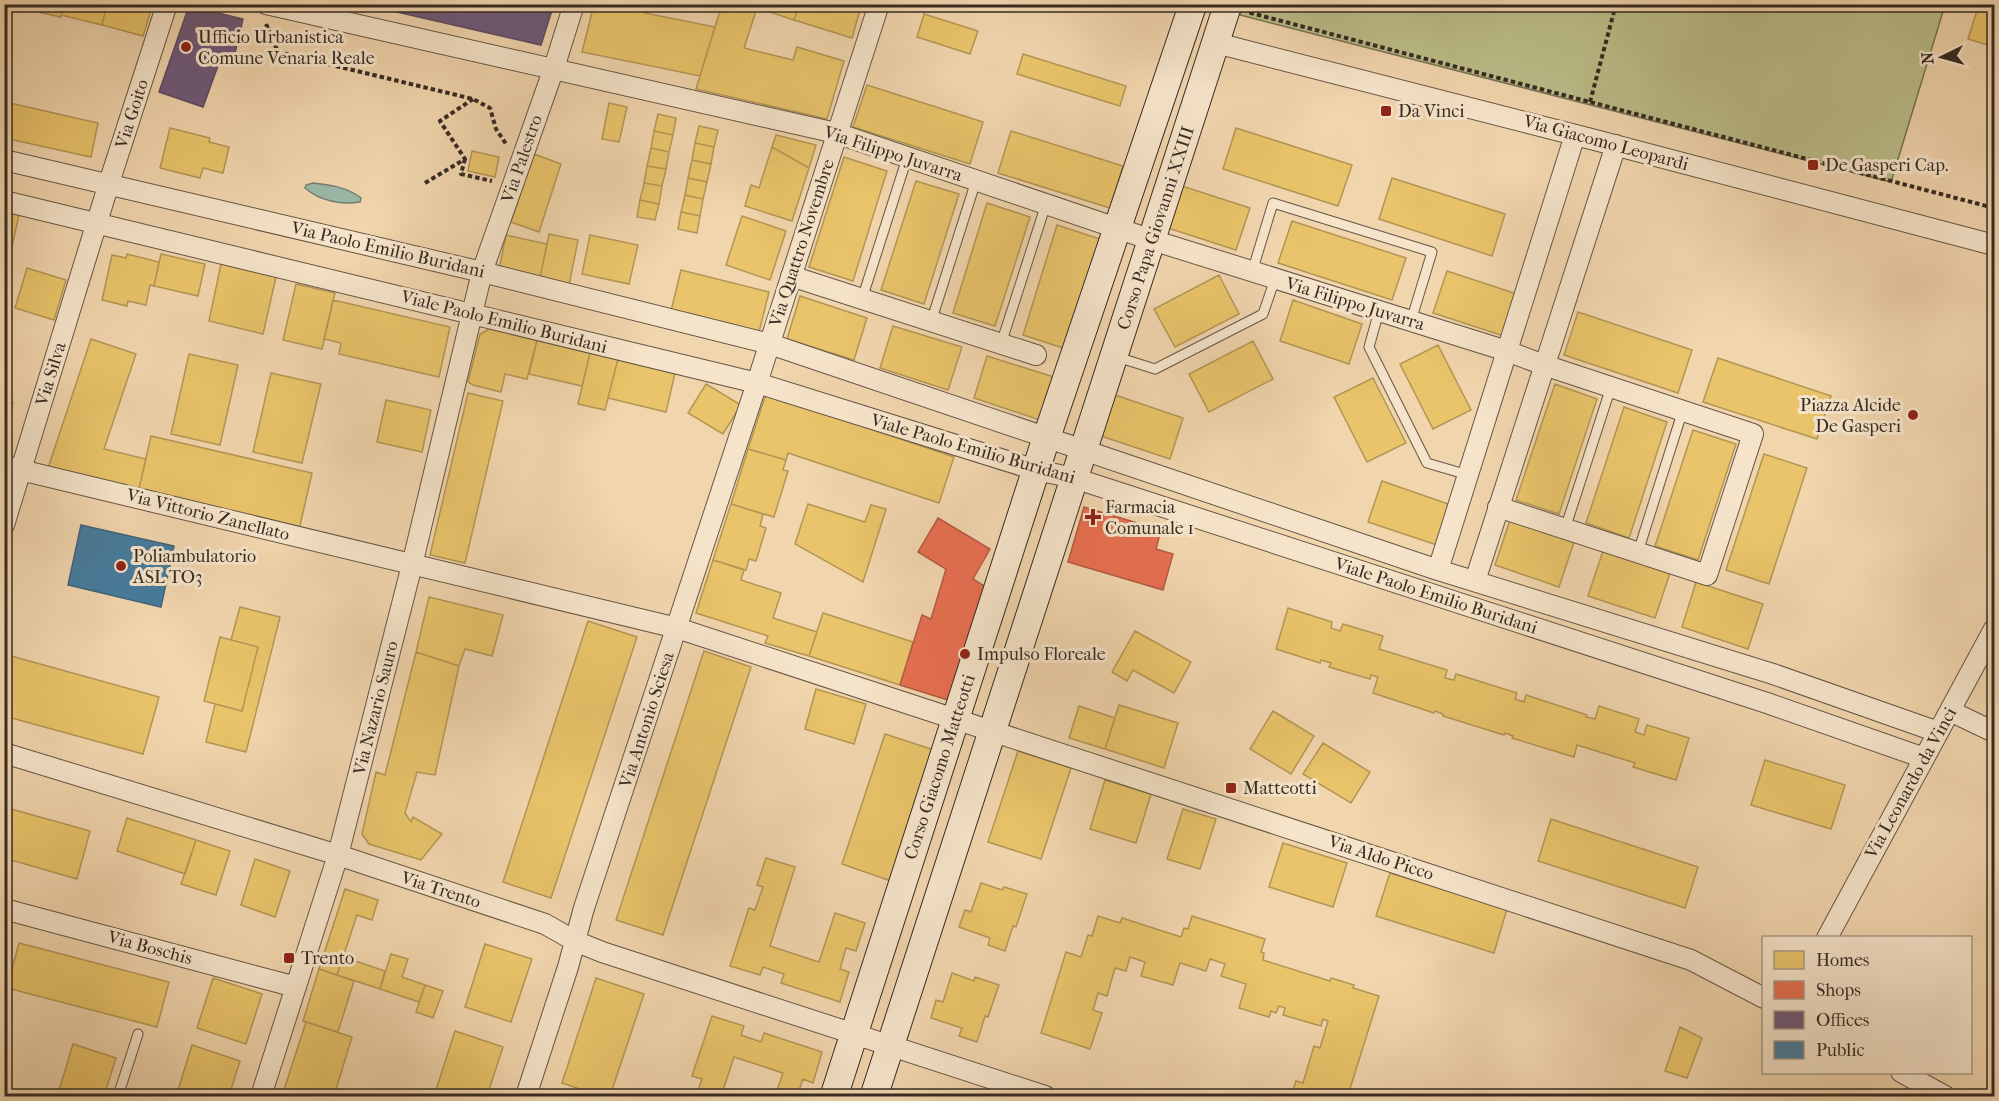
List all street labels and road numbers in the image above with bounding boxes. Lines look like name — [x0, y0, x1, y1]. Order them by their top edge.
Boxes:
street label: Via Goito — [111, 77, 153, 152]
street label: Via Giacomo Leopardi — [1520, 111, 1691, 175]
street label: Via Palestro — [497, 112, 547, 207]
street label: Via Filippo Juvarra — [820, 121, 965, 186]
street label: Corso Papa Giovanni XXIII — [1113, 124, 1199, 332]
street label: Via Quattro Novembre — [765, 156, 839, 331]
street label: Via Paolo Emilio Buridani — [288, 217, 488, 283]
street label: Via Filippo Juvarra — [1282, 273, 1428, 335]
street label: Viale Paolo Emilio Buridani — [398, 286, 610, 358]
street label: Via Silva — [31, 339, 71, 409]
street label: Viale Paolo Emilio Buridani — [867, 409, 1078, 488]
street label: Via Vittorio Zanellato — [123, 484, 292, 545]
street label: Viale Paolo Emilio Buridani — [1331, 553, 1541, 639]
street label: Via Nazario Sauro — [349, 639, 403, 778]
street label: Via Antonio Sciesa — [615, 649, 679, 791]
street label: Corso Giacomo Matteotti — [900, 671, 980, 862]
street label: Via Leonardo da Vinci — [1860, 703, 1962, 863]
street label: Via Aldo Picco — [1325, 831, 1436, 885]
street label: Via Trento — [398, 867, 483, 913]
street label: Via Boschis — [104, 926, 195, 969]

